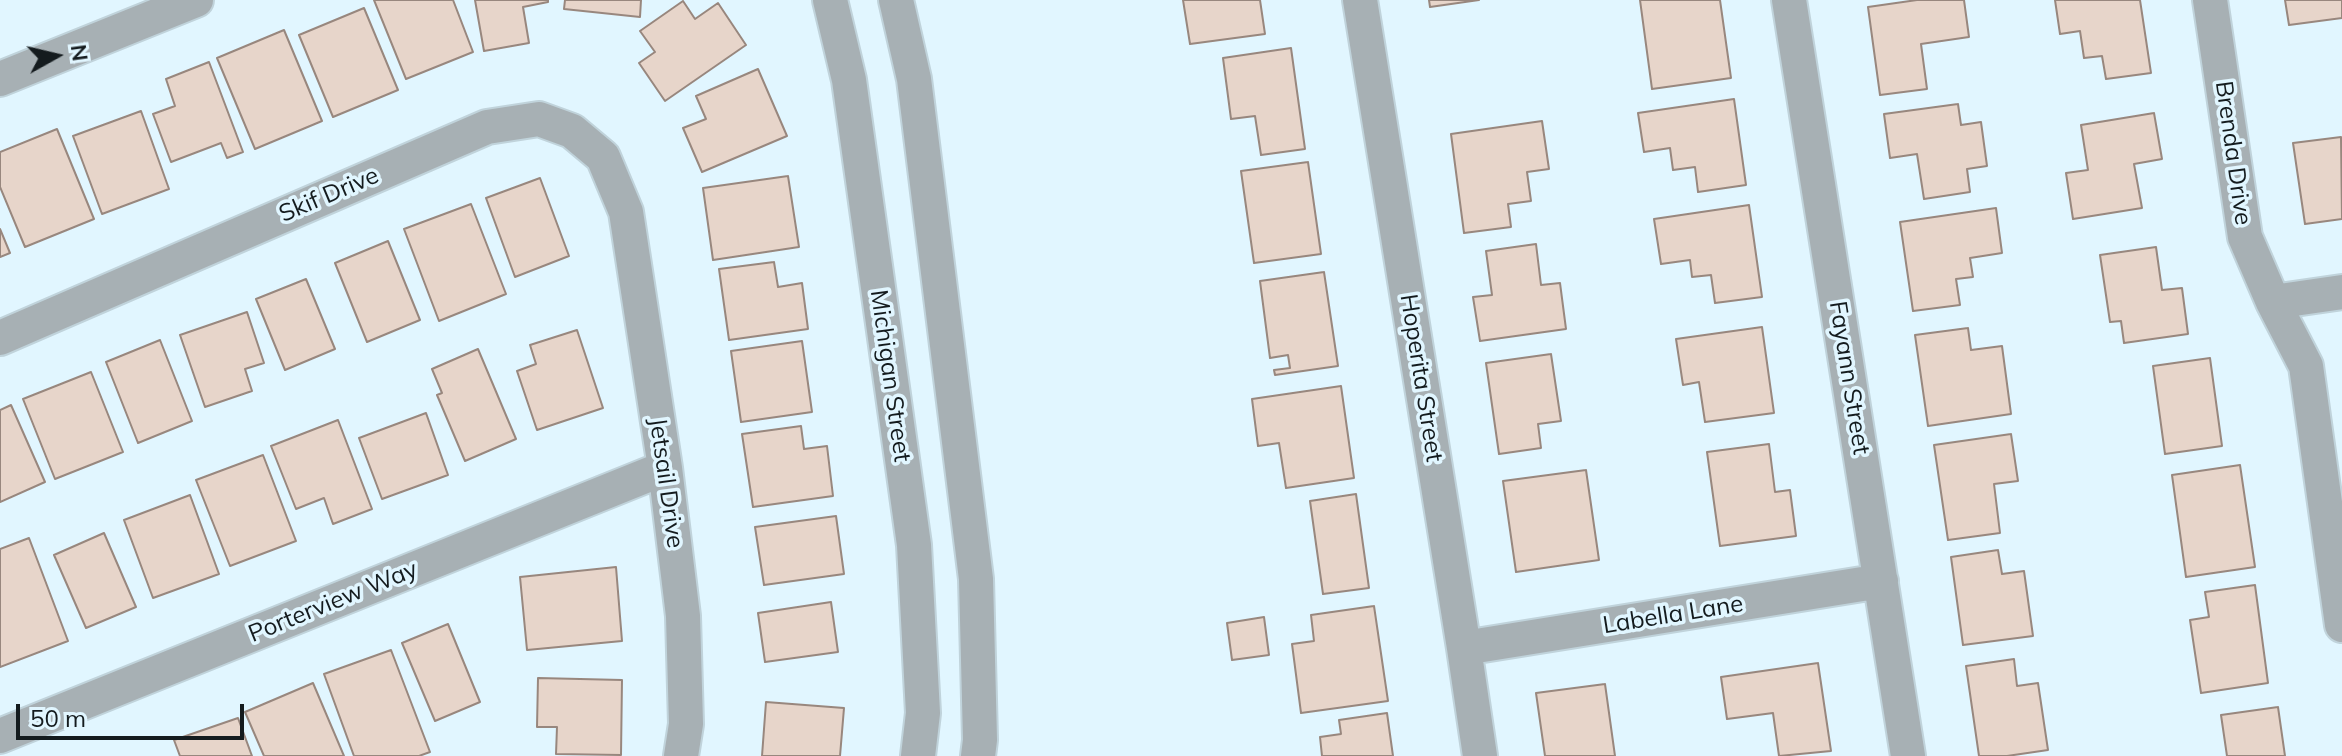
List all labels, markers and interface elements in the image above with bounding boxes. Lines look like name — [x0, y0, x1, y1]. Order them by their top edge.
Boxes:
north arrow — [16, 16, 96, 96]
text: N — [65, 42, 95, 63]
street label: Brenda Drive — [2209, 79, 2257, 227]
street label: Skif Drive — [275, 161, 383, 229]
street label: Michigan Street — [864, 288, 916, 464]
street label: Hoperita Street — [1394, 292, 1448, 464]
street label: Fayann Street — [1823, 299, 1875, 457]
street label: Jetsail Drive — [643, 416, 689, 550]
street label: Porterview Way — [244, 555, 422, 649]
street label: Labella Lane — [1601, 590, 1745, 640]
scale bar — [20, 688, 248, 738]
text: 50 m — [30, 703, 86, 733]

